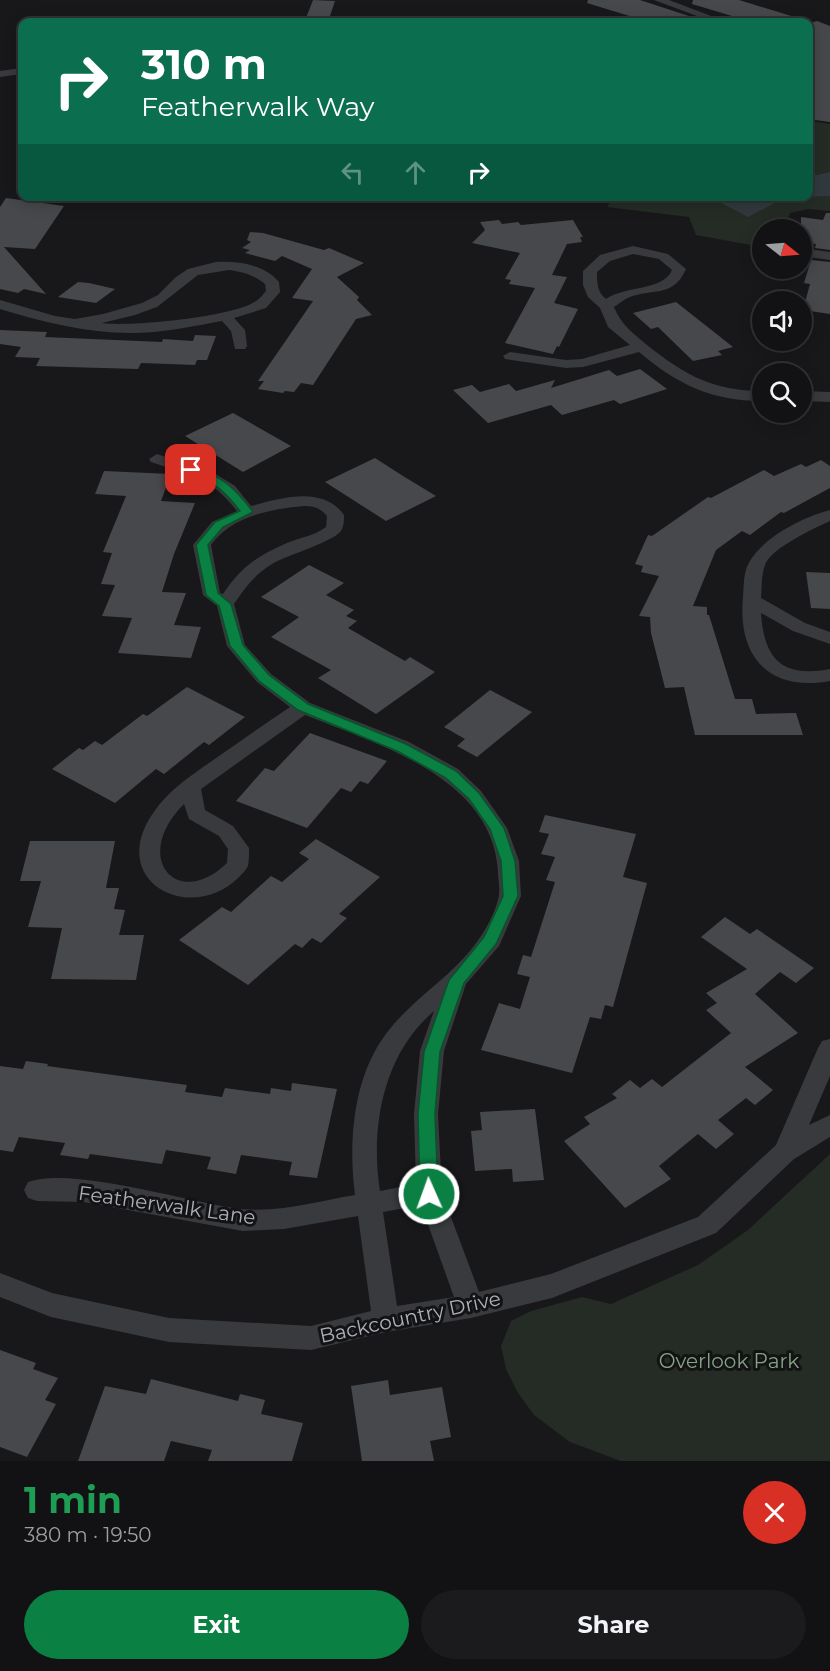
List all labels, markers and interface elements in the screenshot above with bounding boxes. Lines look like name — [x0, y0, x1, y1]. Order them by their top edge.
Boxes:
text: 310 m — [141, 38, 267, 90]
icon: right — [42, 42, 120, 120]
text: Featherwalk Way — [141, 90, 374, 123]
icon: left — [336, 156, 369, 189]
icon: ahead — [399, 156, 432, 189]
icon: right — [462, 156, 495, 189]
north arrow — [752, 219, 812, 279]
map controls — [752, 219, 812, 423]
button: sound — [752, 291, 812, 351]
button: search — [752, 363, 812, 423]
pin — [165, 444, 216, 495]
icon: arrive — [174, 453, 207, 486]
position arrow — [397, 1162, 461, 1226]
street label: Featherwalk Lane — [77, 1181, 257, 1229]
street label: Backcountry Drive — [317, 1286, 503, 1348]
park label: Overlook Park — [659, 1349, 799, 1373]
text: 1 min — [24, 1478, 122, 1522]
button: close — [743, 1481, 806, 1544]
text: 380 m · 19:50 — [24, 1523, 151, 1547]
button: Exit — [24, 1590, 409, 1659]
button: Share — [421, 1590, 806, 1659]

